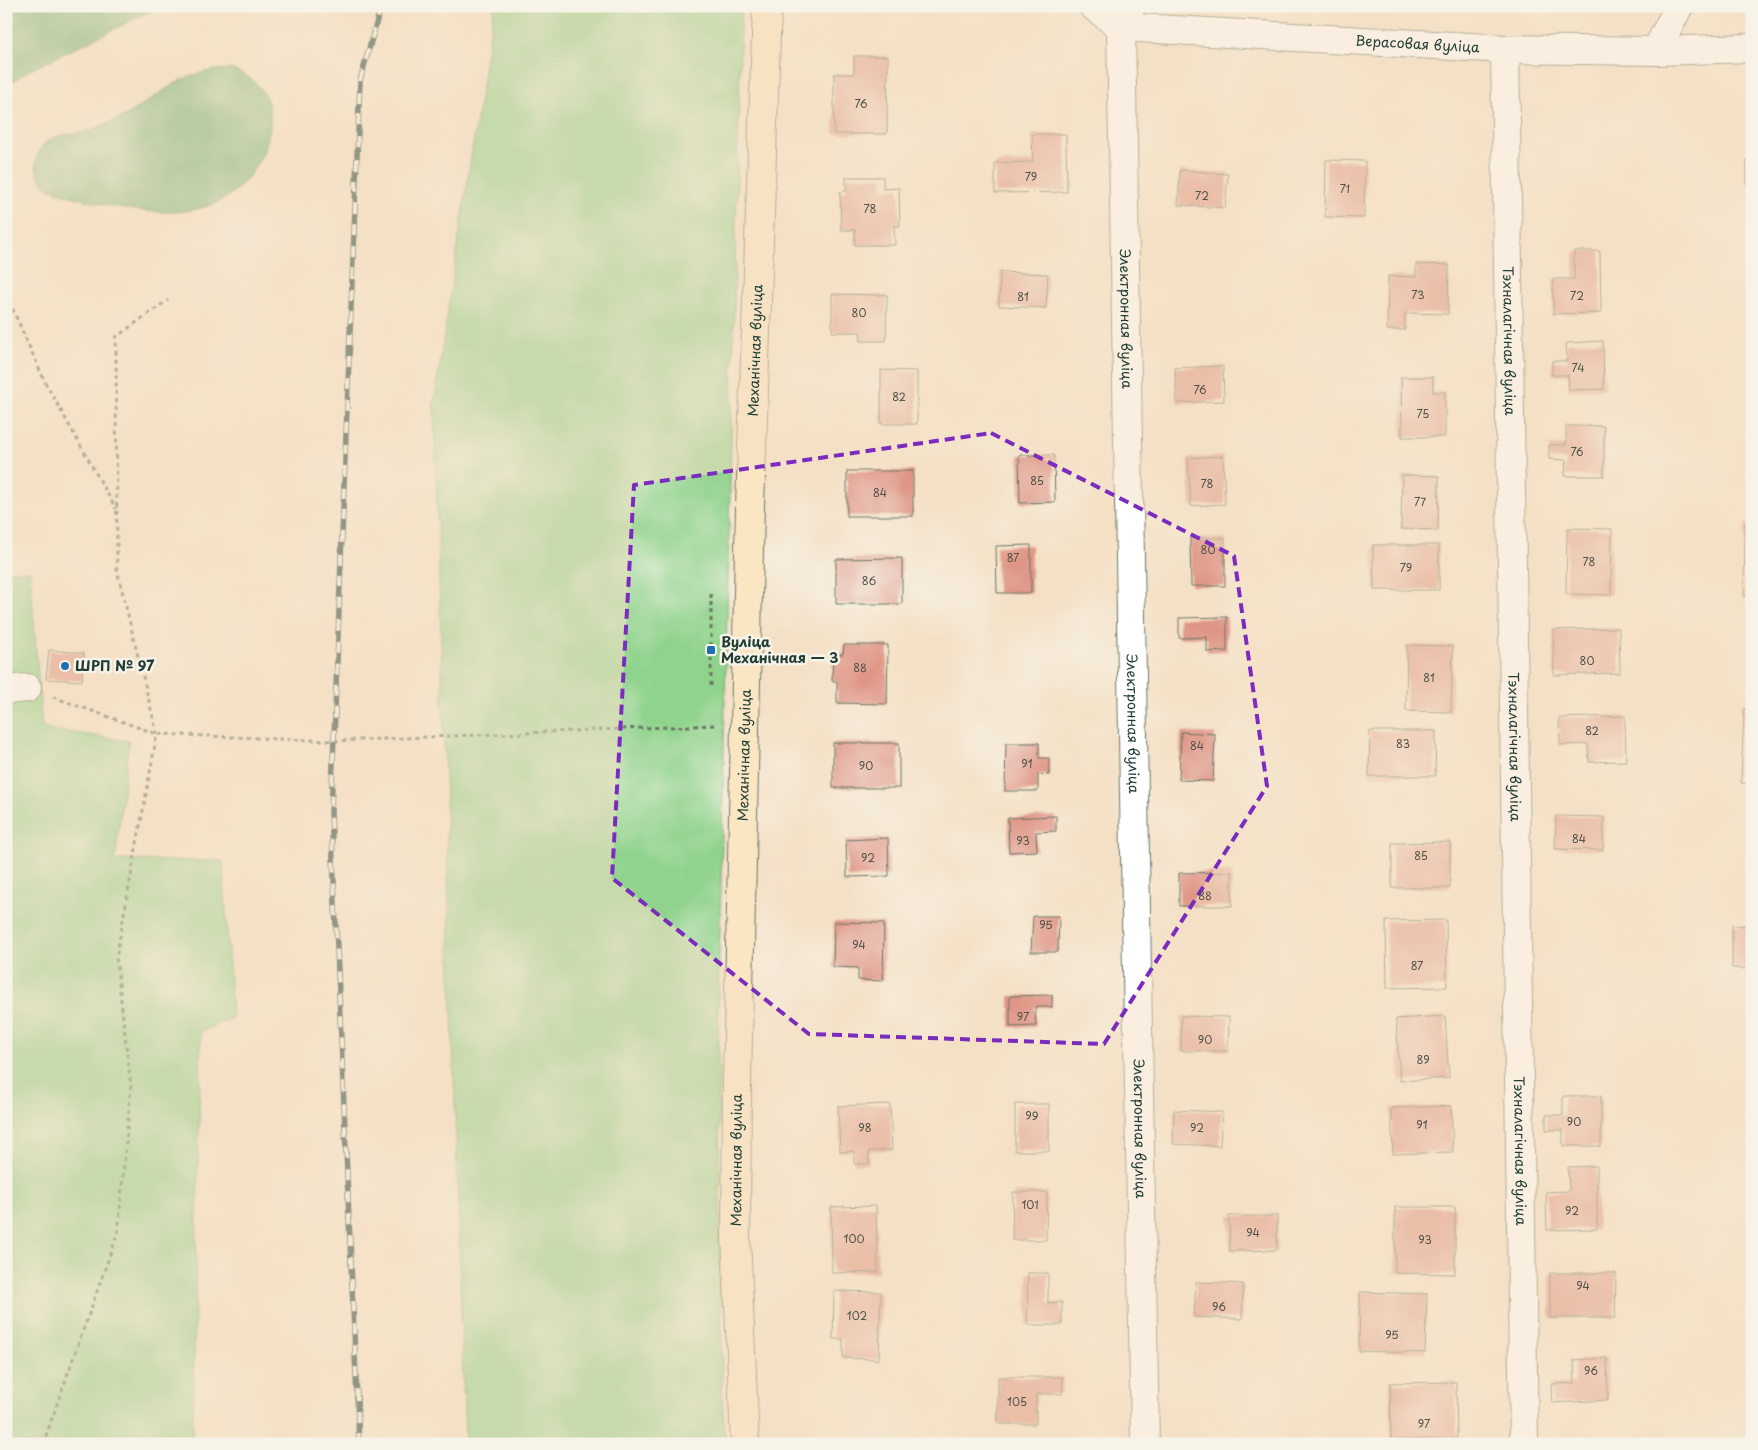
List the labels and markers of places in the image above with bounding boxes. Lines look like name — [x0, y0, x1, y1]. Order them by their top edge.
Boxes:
place label: Вуліца Механічная — 3 — [721, 631, 838, 668]
marker: Вуліца Механічная — 3 — [705, 644, 717, 656]
place label: ШРП № 97 — [75, 655, 155, 676]
marker: ШРП № 97 — [59, 660, 71, 672]

